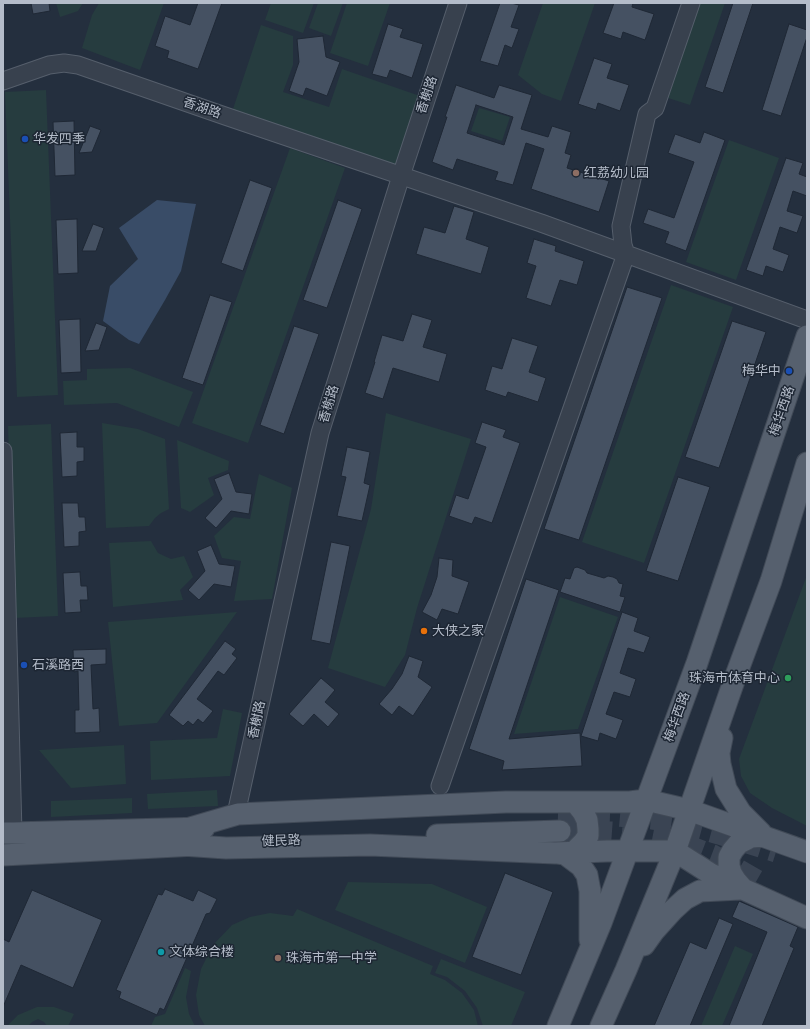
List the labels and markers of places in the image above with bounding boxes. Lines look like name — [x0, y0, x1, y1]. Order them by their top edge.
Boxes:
place label: 华发四季 — [33, 131, 85, 147]
marker: 华发四季 — [20, 134, 30, 144]
place label: 红荔幼儿园 — [584, 165, 649, 181]
marker: 红荔幼儿园 — [571, 168, 581, 178]
place label: 梅华中 — [742, 363, 781, 379]
marker: 梅华中 — [784, 366, 794, 376]
place label: 大侠之家 — [432, 623, 484, 639]
marker: 大侠之家 — [419, 626, 429, 636]
place label: 石溪路西 — [32, 657, 84, 673]
marker: 石溪路西 — [19, 660, 29, 670]
place label: 珠海市体育中心 — [689, 670, 780, 686]
marker: 珠海市体育中心 — [783, 673, 793, 683]
place label: 文体综合楼 — [169, 944, 234, 960]
marker: 文体综合楼 — [156, 947, 166, 957]
place label: 珠海市第一中学 — [286, 950, 377, 966]
marker: 珠海市第一中学 — [273, 953, 283, 963]

